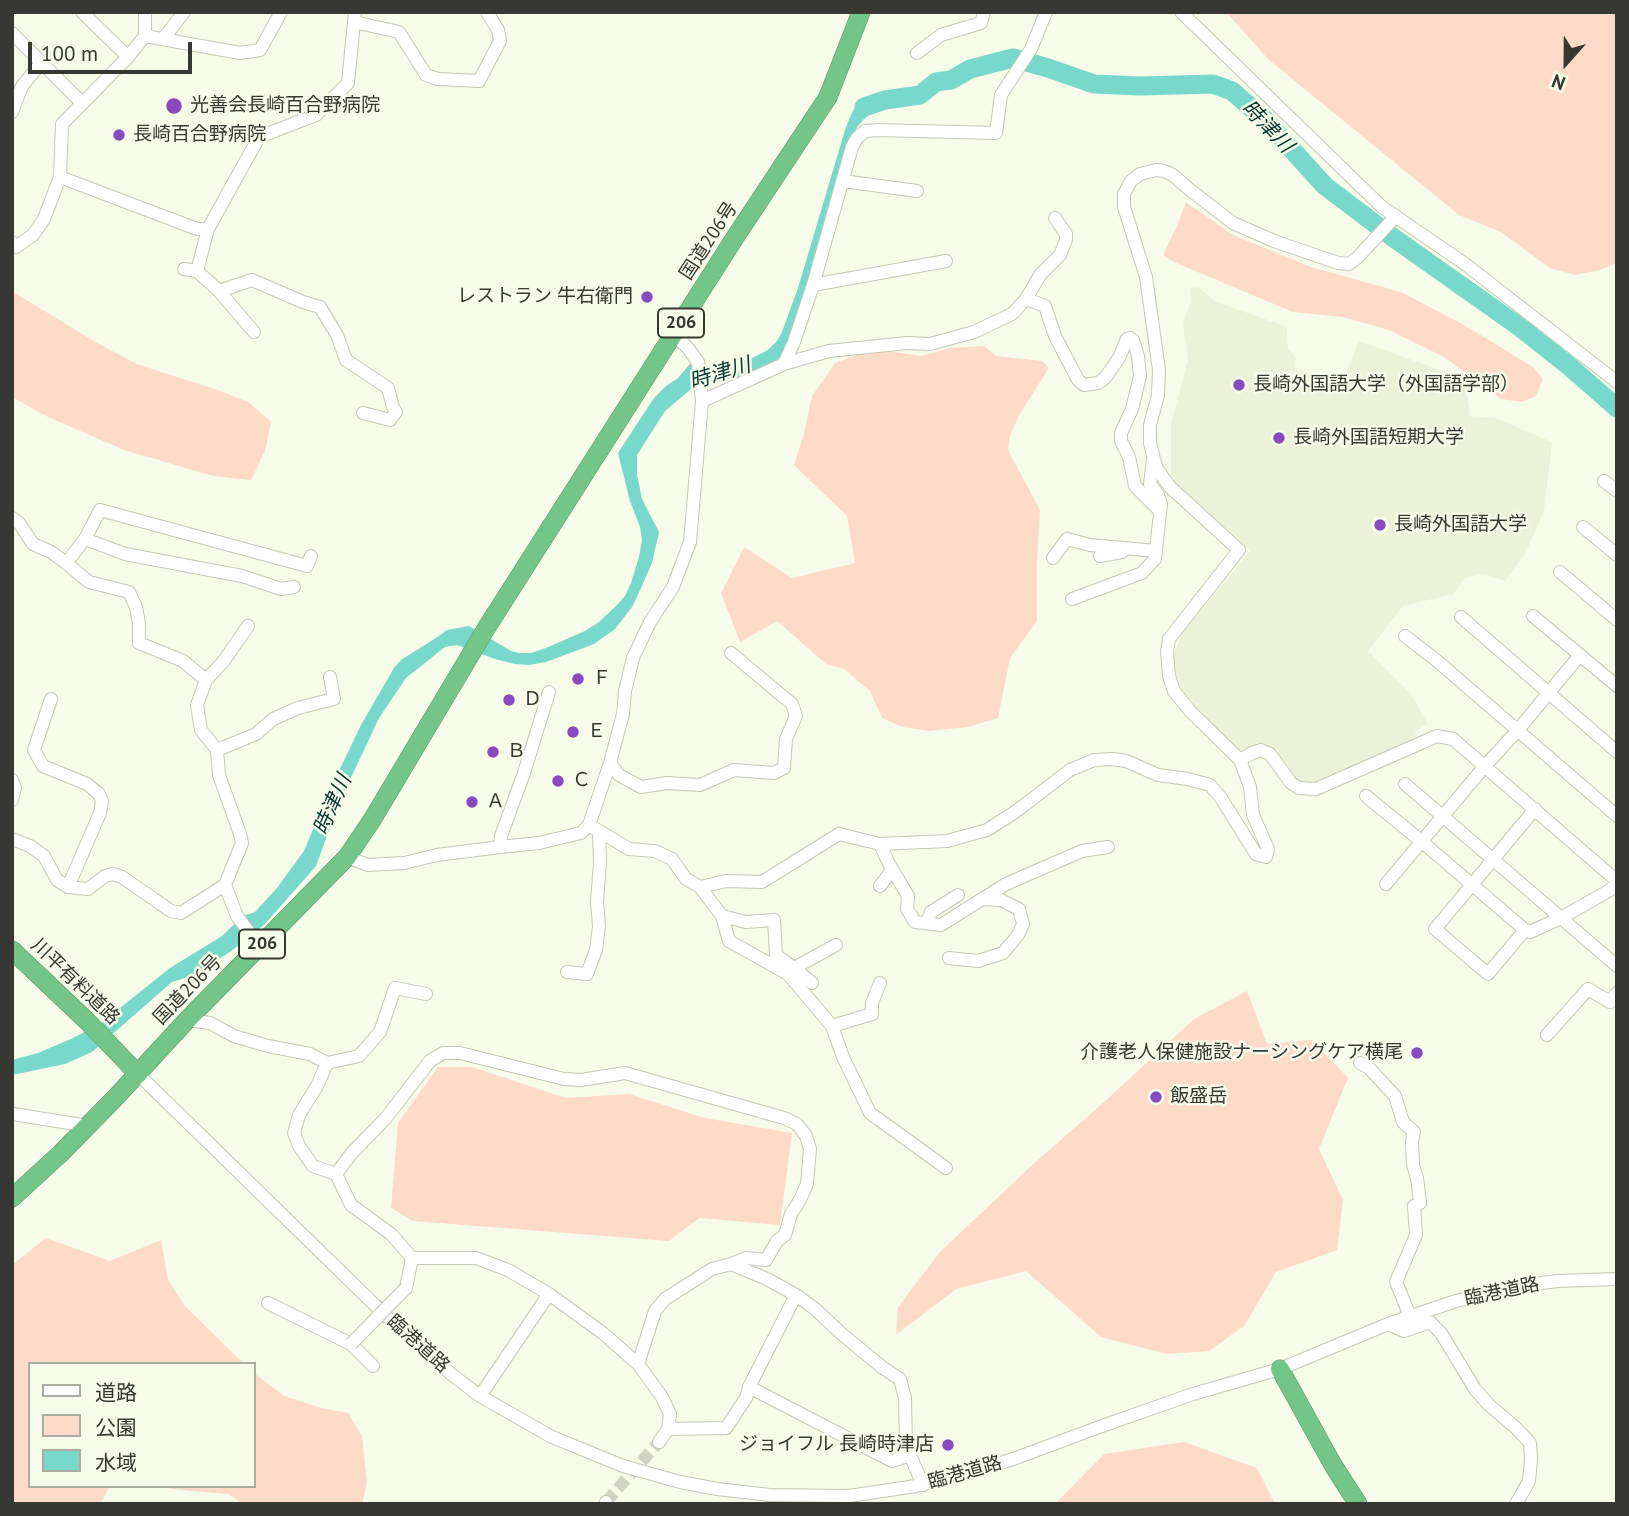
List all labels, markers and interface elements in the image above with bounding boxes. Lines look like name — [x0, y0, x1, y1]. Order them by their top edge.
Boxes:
scale bar — [32, 28, 196, 72]
north arrow — [1531, 28, 1601, 98]
text: 100 m — [41, 40, 98, 67]
text: N — [1548, 69, 1569, 96]
place label: 光善会長崎百合野病院 — [190, 95, 380, 117]
marker: 光善会長崎百合野病院 — [164, 96, 184, 116]
water label: 時津川 — [1236, 96, 1298, 158]
place label: 長崎百合野病院 — [133, 124, 266, 146]
marker: 長崎百合野病院 — [111, 127, 127, 143]
street label: 国道206号 — [675, 198, 743, 284]
place label: レストラン 牛右衛門 — [457, 286, 633, 308]
marker: レストラン 牛右衛門 — [639, 289, 655, 305]
road number: 206 — [658, 309, 704, 338]
water label: 時津川 — [686, 353, 754, 395]
place label: 長崎外国語大学（外国語学部） — [1253, 374, 1519, 396]
marker: 長崎外国語大学（外国語学部） — [1231, 377, 1247, 393]
place label: 長崎外国語短期大学 — [1293, 427, 1464, 449]
marker: 長崎外国語短期大学 — [1271, 430, 1287, 446]
place label: 長崎外国語大学 — [1394, 514, 1527, 536]
marker: 長崎外国語大学 — [1372, 517, 1388, 533]
place label: Ｆ — [592, 668, 611, 690]
marker: Ｆ — [570, 671, 586, 687]
place label: Ｄ — [523, 689, 542, 711]
marker: Ｄ — [501, 692, 517, 708]
place label: Ｅ — [587, 721, 606, 743]
marker: Ｅ — [565, 724, 581, 740]
place label: Ｂ — [507, 741, 526, 763]
marker: Ｂ — [485, 744, 501, 760]
place label: Ｃ — [572, 770, 591, 792]
water label: 時津川 — [309, 771, 357, 839]
marker: Ｃ — [550, 773, 566, 789]
place label: Ａ — [486, 791, 505, 813]
marker: Ａ — [464, 794, 480, 810]
road number: 206 — [239, 930, 285, 959]
street label: 川平有料道路 — [26, 934, 124, 1030]
street label: 国道206号 — [149, 950, 227, 1030]
place label: 介護老人保健施設ナーシングケア横尾 — [1080, 1042, 1403, 1064]
marker: 介護老人保健施設ナーシングケア横尾 — [1409, 1045, 1425, 1061]
place label: 飯盛岳 — [1170, 1086, 1227, 1108]
marker: 飯盛岳 — [1148, 1089, 1164, 1105]
street label: 臨港道路 — [1462, 1273, 1542, 1311]
street label: 臨港道路 — [382, 1310, 454, 1378]
legend — [28, 1362, 256, 1488]
text: 道路 — [95, 1379, 137, 1406]
text: 公園 — [95, 1414, 137, 1441]
place label: ジョイフル 長崎時津店 — [739, 1434, 934, 1456]
marker: ジョイフル 長崎時津店 — [940, 1437, 956, 1453]
text: 水域 — [95, 1449, 137, 1476]
street label: 臨港道路 — [925, 1452, 1005, 1494]

